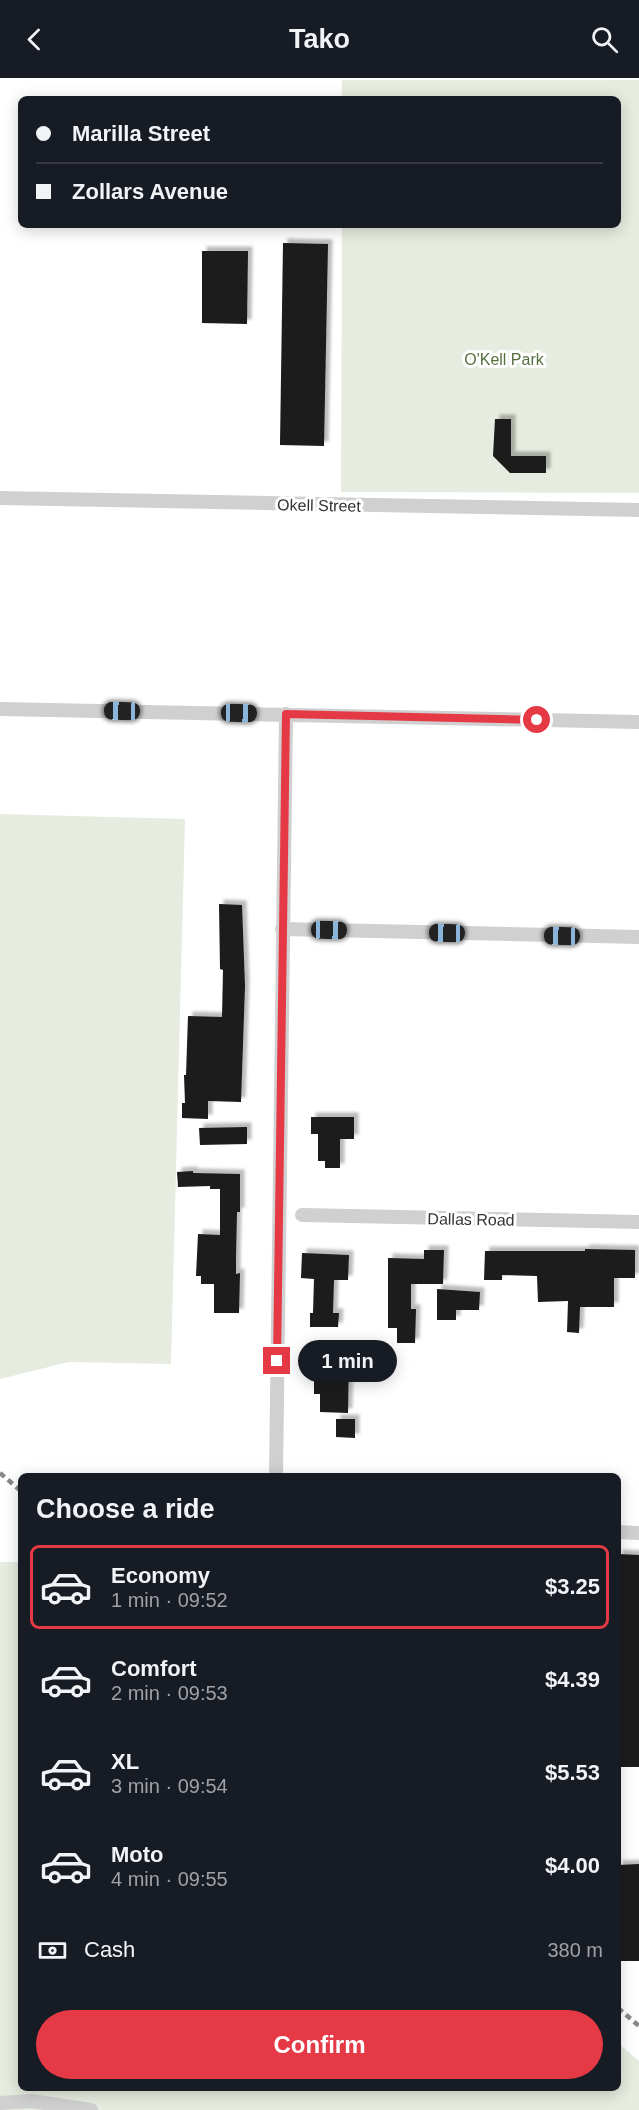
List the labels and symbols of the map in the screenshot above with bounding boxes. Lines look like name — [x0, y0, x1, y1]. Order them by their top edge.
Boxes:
park label: O'Kell Park — [464, 351, 545, 368]
street label: Okell Street — [277, 496, 361, 515]
car — [104, 702, 140, 720]
car — [221, 704, 257, 722]
route start — [523, 706, 550, 733]
car — [311, 921, 347, 939]
car — [429, 924, 465, 942]
car — [544, 927, 580, 945]
street label: Dallas Road — [427, 1210, 515, 1229]
callout: 1 min — [298, 1340, 397, 1382]
route end — [263, 1347, 290, 1374]

